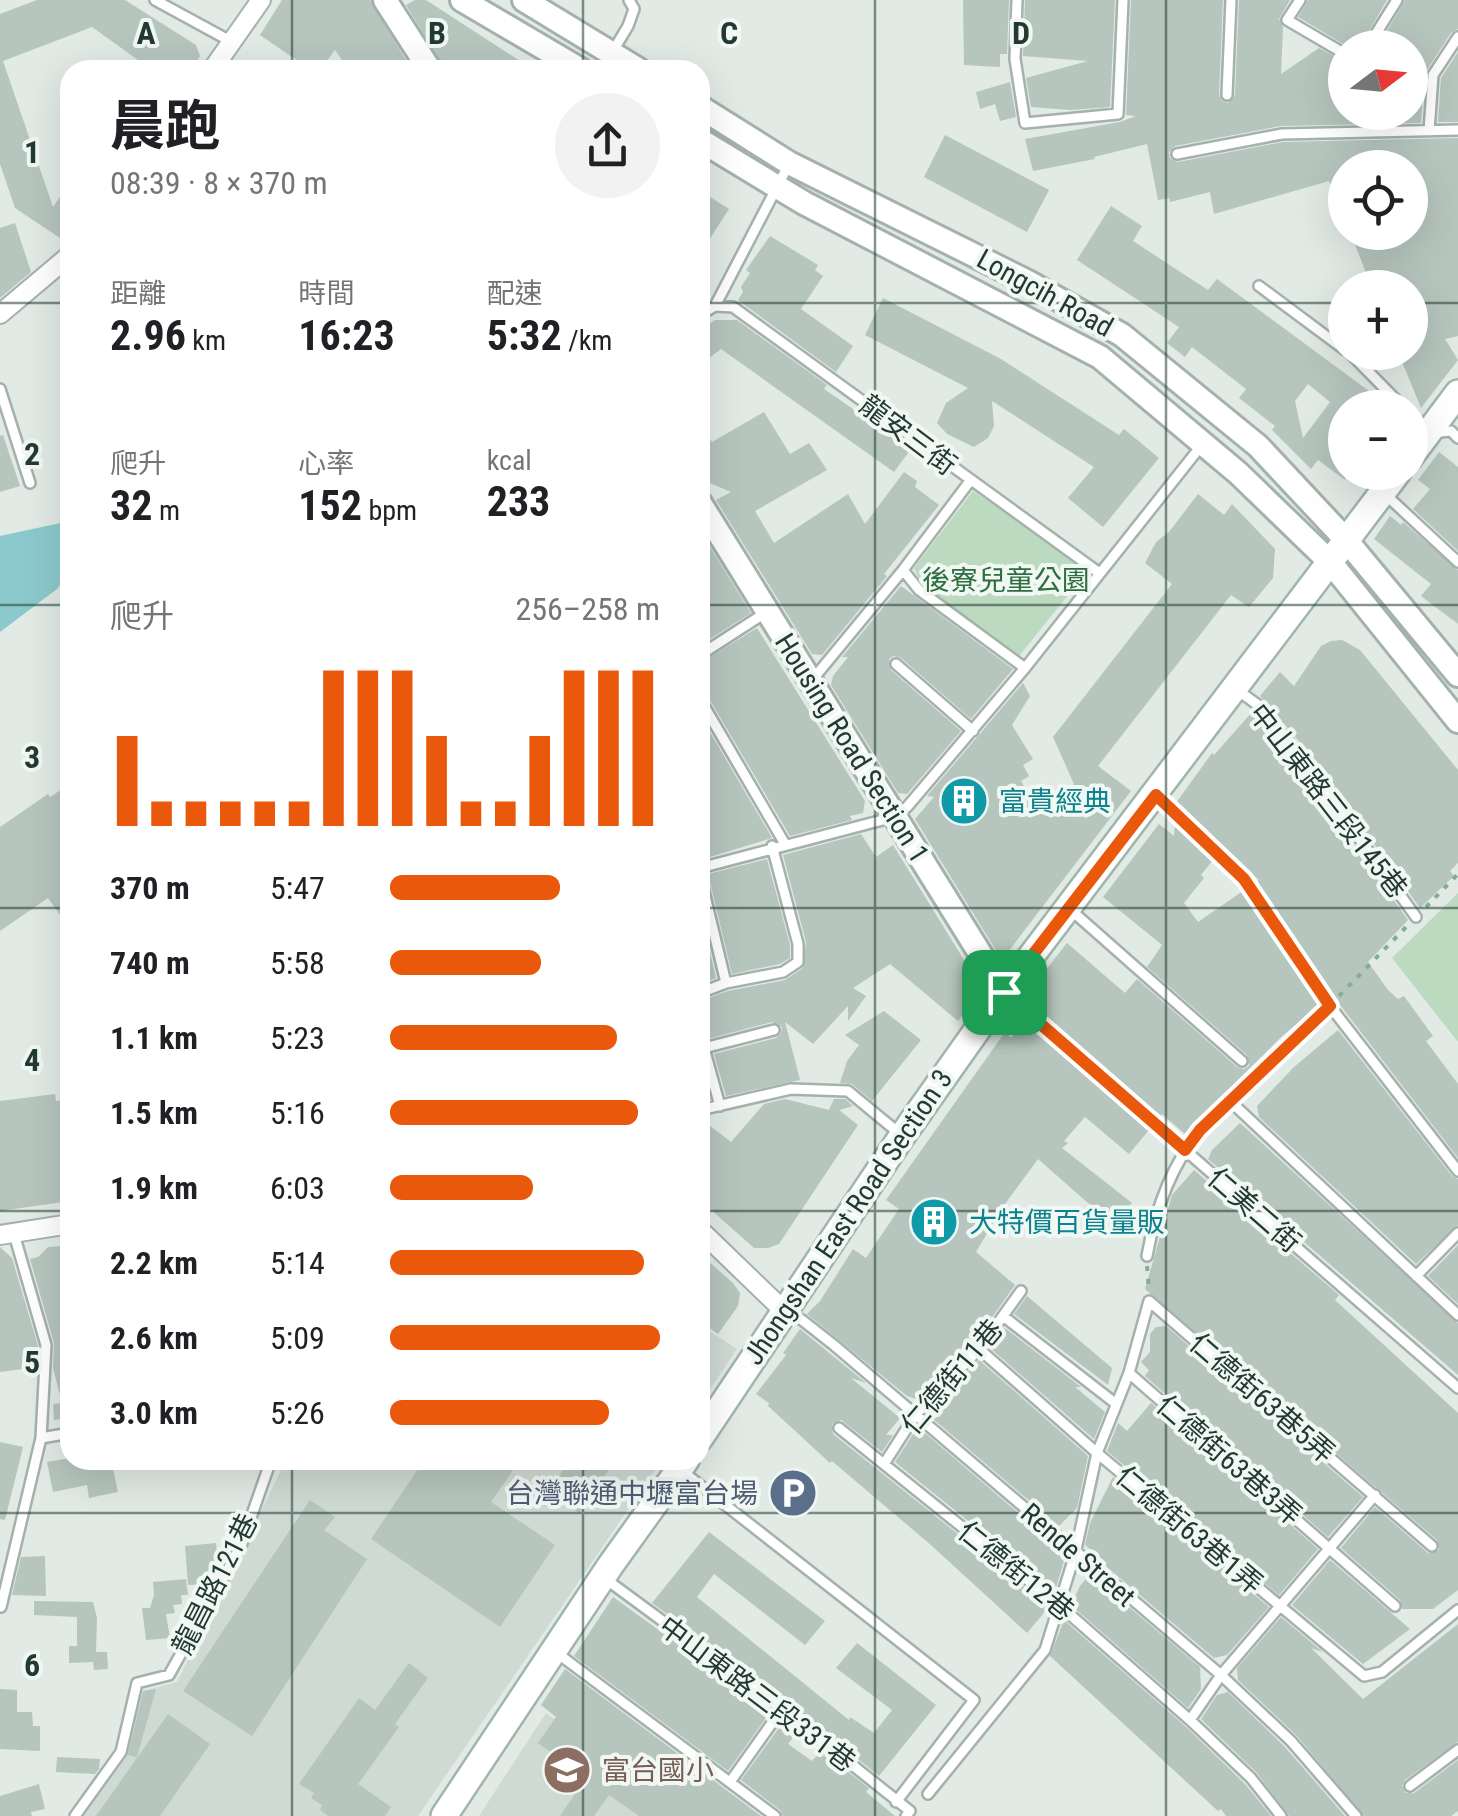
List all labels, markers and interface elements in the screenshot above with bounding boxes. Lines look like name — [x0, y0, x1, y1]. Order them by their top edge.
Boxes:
text: A — [136, 14, 156, 52]
text: B — [428, 14, 446, 52]
text: C — [720, 14, 738, 52]
text: D — [1012, 14, 1030, 52]
north arrow — [1328, 30, 1428, 130]
map controls — [1328, 30, 1428, 490]
button: share — [555, 93, 660, 198]
text: 晨跑 — [110, 94, 220, 158]
text: 1 — [24, 133, 40, 171]
button: locate — [1328, 150, 1428, 250]
text: 08:39 · 8 × 370 m — [110, 164, 328, 202]
street label: Longcih Road — [971, 242, 1119, 344]
button: + — [1328, 270, 1428, 370]
text: 距離 — [110, 277, 166, 310]
text: 時間 — [298, 277, 354, 310]
text: 配速 — [487, 277, 543, 310]
text: 2.96 — [110, 311, 186, 360]
text: 16:23 — [298, 311, 395, 360]
text: 5:32 — [487, 311, 562, 360]
text: km — [186, 324, 226, 357]
text: /km — [562, 324, 612, 357]
street label: 龍安三街 — [853, 388, 963, 482]
button: − — [1328, 390, 1428, 490]
text: 2 — [24, 435, 40, 473]
text: kcal — [487, 444, 532, 477]
text: 爬升 — [110, 447, 166, 480]
text: 心率 — [298, 447, 354, 480]
text: 233 — [487, 477, 550, 526]
text: 32 — [110, 481, 152, 530]
text: 152 — [298, 481, 362, 530]
text: m — [152, 494, 180, 527]
text: bpm — [362, 494, 417, 527]
park label: 後寮兒童公園 — [922, 564, 1090, 597]
text: 256–258 m — [515, 590, 660, 628]
text: 爬升 — [110, 597, 174, 635]
street label: Housing Road Section 1 — [768, 627, 936, 869]
street label: 中山東路三段145巷 — [1242, 697, 1414, 905]
text: 3 — [24, 738, 40, 776]
building icon: 富貴經典 — [938, 775, 990, 827]
place label: 富貴經典 — [999, 785, 1111, 818]
text: 370 m — [110, 869, 190, 907]
text: 5:47 — [270, 869, 325, 907]
text: 740 m — [110, 944, 190, 982]
text: 5:58 — [270, 944, 325, 982]
pin — [962, 950, 1047, 1035]
icon: arrive — [977, 965, 1032, 1020]
text: 1.1 km — [110, 1019, 198, 1057]
text: 5:23 — [270, 1019, 325, 1057]
text: 4 — [24, 1041, 40, 1079]
street label: Jhongshan East Road Section 3 — [737, 1063, 959, 1371]
text: 1.5 km — [110, 1094, 198, 1132]
text: 5:16 — [270, 1094, 325, 1132]
street label: 仁美二街 — [1201, 1161, 1307, 1259]
text: 1.9 km — [110, 1169, 198, 1207]
text: 6:03 — [270, 1169, 325, 1207]
building icon: 大特價百貨量販 — [908, 1196, 960, 1248]
place label: 大特價百貨量販 — [969, 1206, 1165, 1239]
text: 2.2 km — [110, 1244, 198, 1282]
text: 5:14 — [270, 1244, 325, 1282]
street label: 仁德街11巷 — [894, 1313, 1010, 1441]
text: 2.6 km — [110, 1319, 198, 1357]
text: 5:09 — [270, 1319, 325, 1357]
street label: 仁德街63巷5弄 — [1183, 1326, 1341, 1470]
text: 5 — [24, 1343, 40, 1381]
street label: 仁德街63巷3弄 — [1150, 1388, 1308, 1532]
text: 3.0 km — [110, 1394, 198, 1432]
text: 5:26 — [270, 1394, 325, 1432]
street label: 仁德街63巷1弄 — [1109, 1459, 1269, 1601]
parking icon: 台灣聯通中壢富台場 — [767, 1467, 819, 1519]
place label: 台灣聯通中壢富台場 — [506, 1477, 758, 1510]
street label: Rende Street — [1014, 1496, 1142, 1614]
street label: 龍昌路121巷 — [165, 1508, 265, 1660]
street label: 仁德街12巷 — [951, 1514, 1081, 1628]
street label: 中山東路三段331巷 — [652, 1609, 862, 1779]
text: 6 — [24, 1646, 40, 1684]
school or university icon: 富台國小 — [541, 1744, 593, 1796]
place label: 富台國小 — [602, 1754, 714, 1787]

